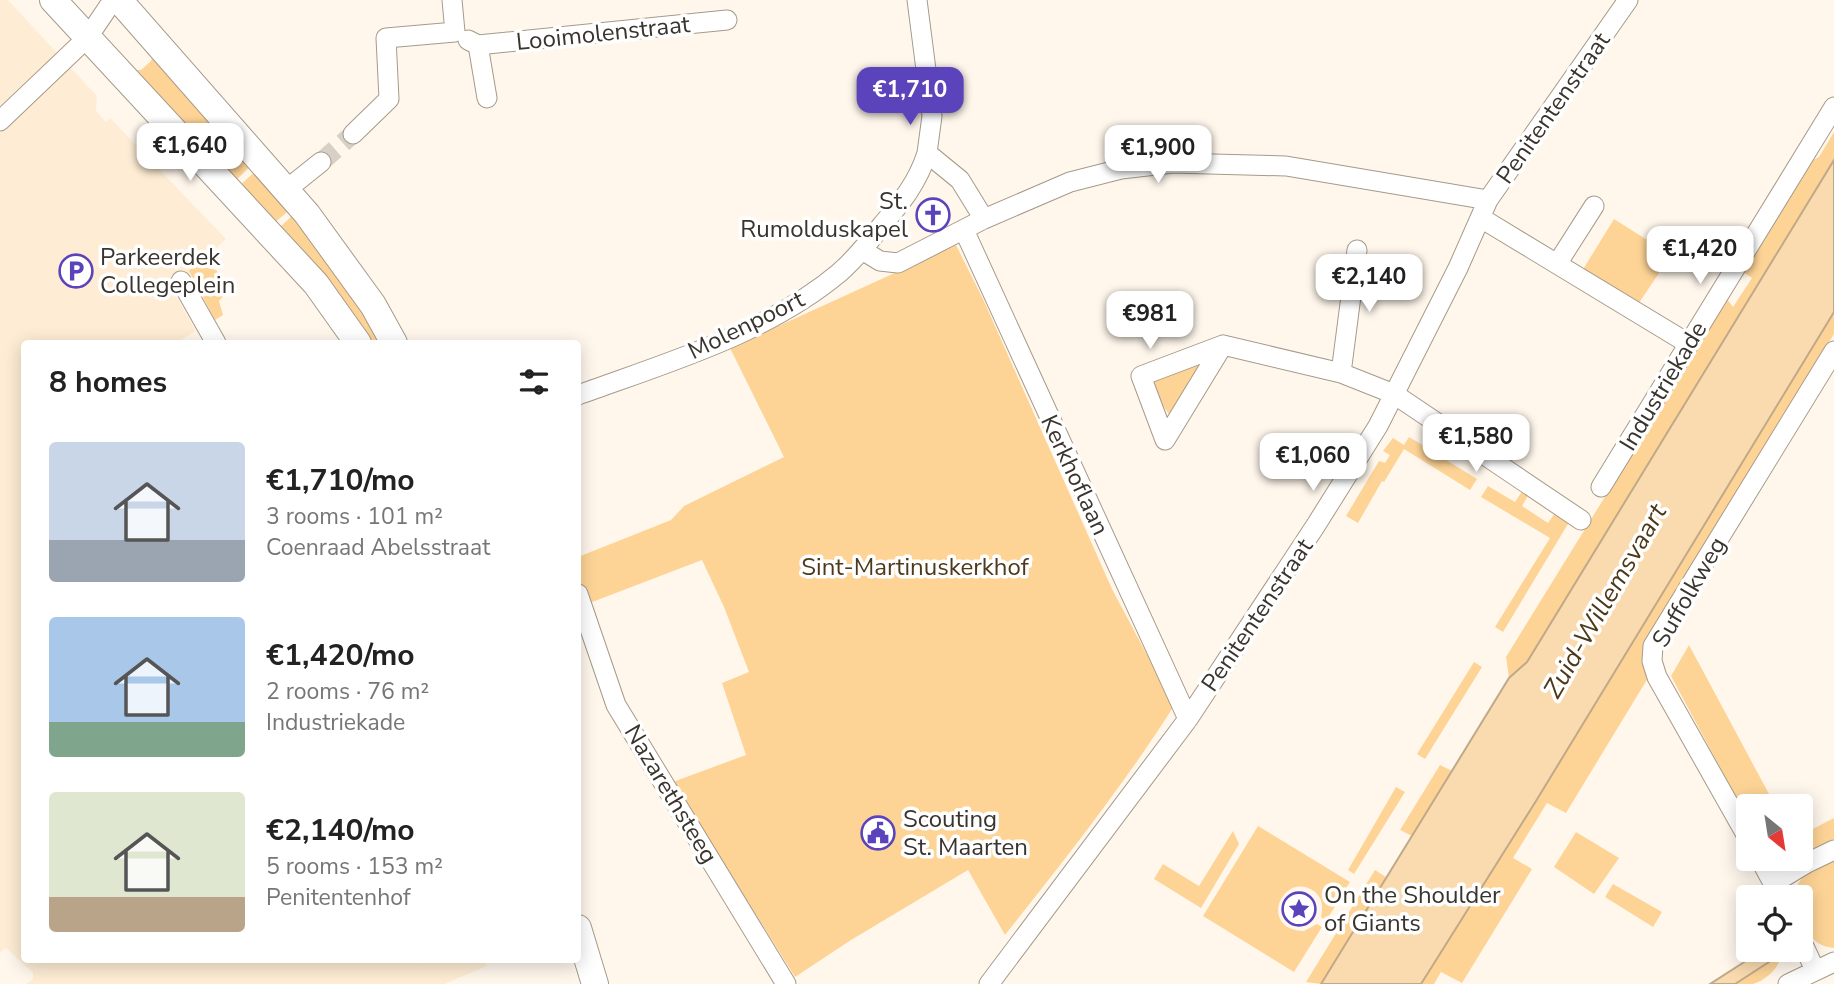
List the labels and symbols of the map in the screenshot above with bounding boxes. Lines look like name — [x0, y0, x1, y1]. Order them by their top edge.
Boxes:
street label: Looimolenstraat — [515, 8, 692, 58]
street label: Penitentenstraat — [1489, 25, 1618, 190]
pin: €1,710 — [853, 68, 967, 127]
pin: €1,640 — [133, 124, 247, 183]
pin: €1,900 — [1101, 125, 1215, 185]
place label: St. Rumolduskapel — [740, 185, 908, 245]
church icon: St. Rumolduskapel — [914, 196, 952, 234]
pin: €1,420 — [1643, 226, 1757, 286]
place label: Parkeerdek Collegeplein — [100, 241, 235, 301]
parking icon: Parkeerdek Collegeplein — [57, 252, 95, 290]
pin: €2,140 — [1312, 254, 1426, 314]
street label: Molenpoort — [683, 283, 810, 367]
pin: €981 — [1109, 292, 1191, 351]
street label: Industriekade — [1612, 315, 1714, 457]
street label: Kerkhoflaan — [1033, 410, 1117, 540]
pin: €1,580 — [1419, 414, 1533, 474]
pin: €1,060 — [1256, 434, 1370, 493]
water label: Zuid-Willemsvaart — [1535, 497, 1675, 704]
street label: Suffolkweg — [1645, 531, 1733, 653]
street label: Penitentenstraat — [1194, 532, 1320, 698]
park label: Sint-Martinuskerkhof — [801, 551, 1030, 583]
street label: Nazarethsteeg — [617, 719, 725, 869]
north arrow — [1736, 794, 1813, 872]
place label: Scouting St. Maarten — [903, 803, 1028, 863]
public building icon: Scouting St. Maarten — [859, 814, 897, 852]
place label: On the Shoulder of Giants — [1324, 879, 1501, 939]
place icon: On the Shoulder of Giants — [1280, 890, 1318, 928]

